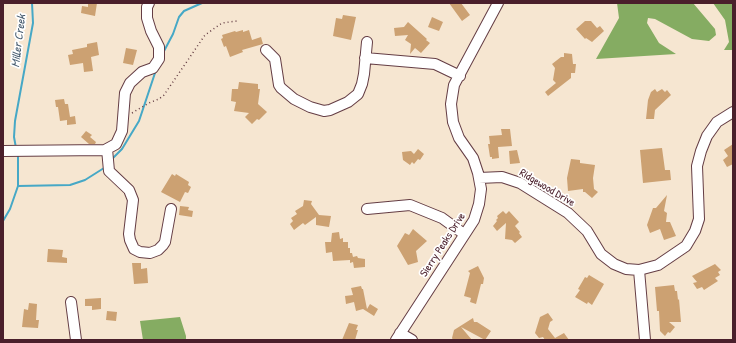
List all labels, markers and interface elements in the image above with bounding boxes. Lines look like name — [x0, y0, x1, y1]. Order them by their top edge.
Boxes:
water label: Miller Creek — [9, 14, 29, 68]
street label: Ridgewood Drive — [517, 166, 577, 210]
street label: Sierry Peaks Drive — [417, 211, 469, 279]

